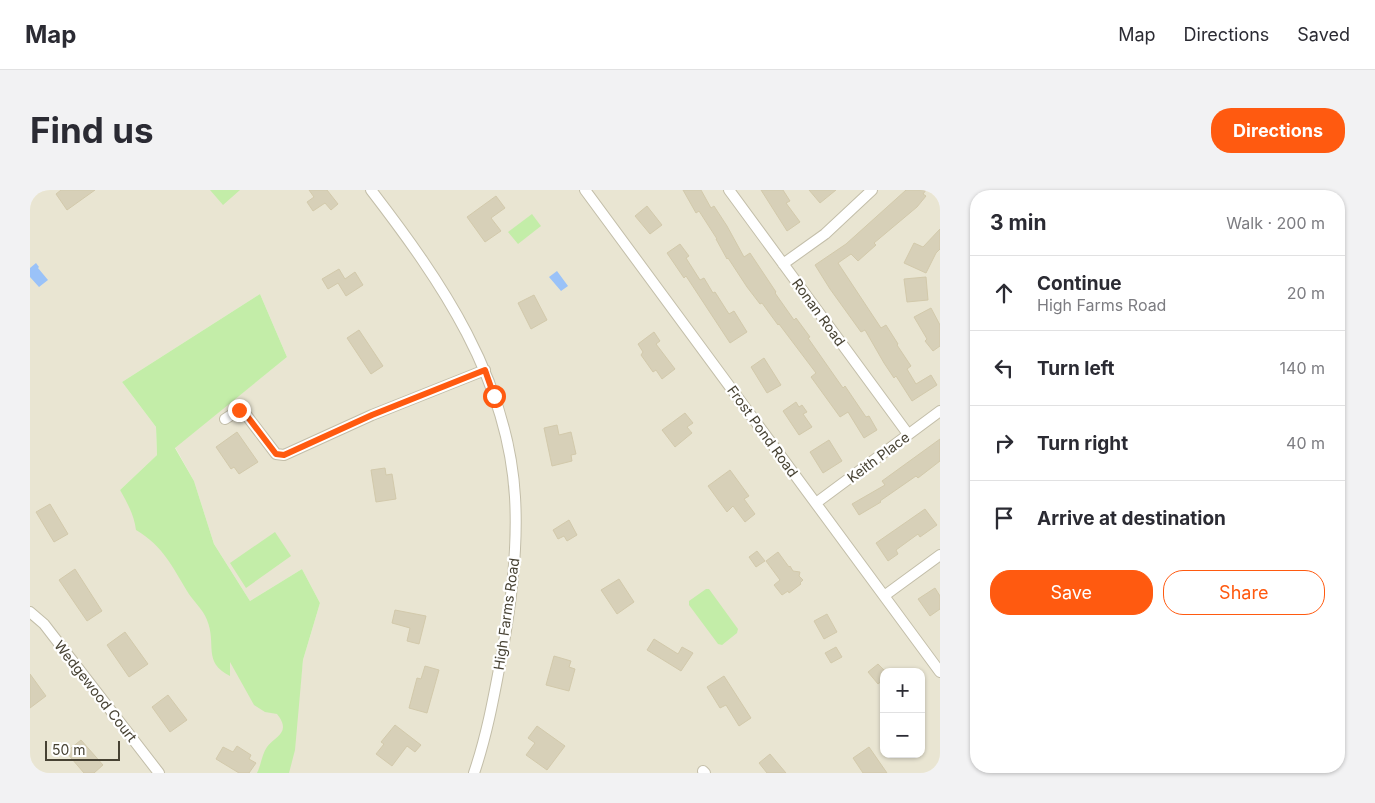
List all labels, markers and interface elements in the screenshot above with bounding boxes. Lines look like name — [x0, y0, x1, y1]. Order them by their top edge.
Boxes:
text: Map — [25, 20, 76, 49]
text: Map — [1118, 24, 1156, 45]
text: Directions — [1184, 24, 1269, 45]
text: Saved — [1297, 24, 1350, 45]
button: Directions — [1211, 108, 1345, 153]
text: Find us — [30, 109, 154, 151]
text: 3 min — [990, 210, 1046, 235]
text: Walk · 200 m — [1226, 213, 1325, 233]
text: Continue — [1037, 272, 1122, 295]
street label: Ronan Road — [789, 275, 849, 349]
icon: ahead — [990, 279, 1018, 307]
text: 20 m — [1287, 283, 1325, 303]
text: High Farms Road — [1037, 295, 1166, 315]
icon: left — [990, 354, 1018, 382]
text: Turn left — [1037, 357, 1115, 380]
text: 140 m — [1280, 358, 1325, 378]
street label: Frost Pond Road — [724, 382, 802, 480]
route start — [483, 385, 506, 408]
route end — [228, 399, 251, 422]
street label: Keith Place — [844, 428, 912, 486]
icon: right — [990, 429, 1018, 457]
text: Turn right — [1037, 432, 1128, 455]
text: 40 m — [1286, 433, 1325, 453]
icon: arrive — [990, 504, 1018, 532]
text: Arrive at destination — [1037, 507, 1226, 530]
street label: High Farms Road — [490, 557, 522, 671]
button: Save — [990, 570, 1153, 615]
button: Share — [1163, 570, 1325, 615]
street label: Wedgewood Court — [51, 637, 141, 745]
map controls — [880, 668, 925, 758]
button: + — [880, 668, 925, 713]
button: − — [880, 713, 925, 758]
scale bar — [45, 738, 120, 761]
text: 50 m — [52, 741, 86, 758]

